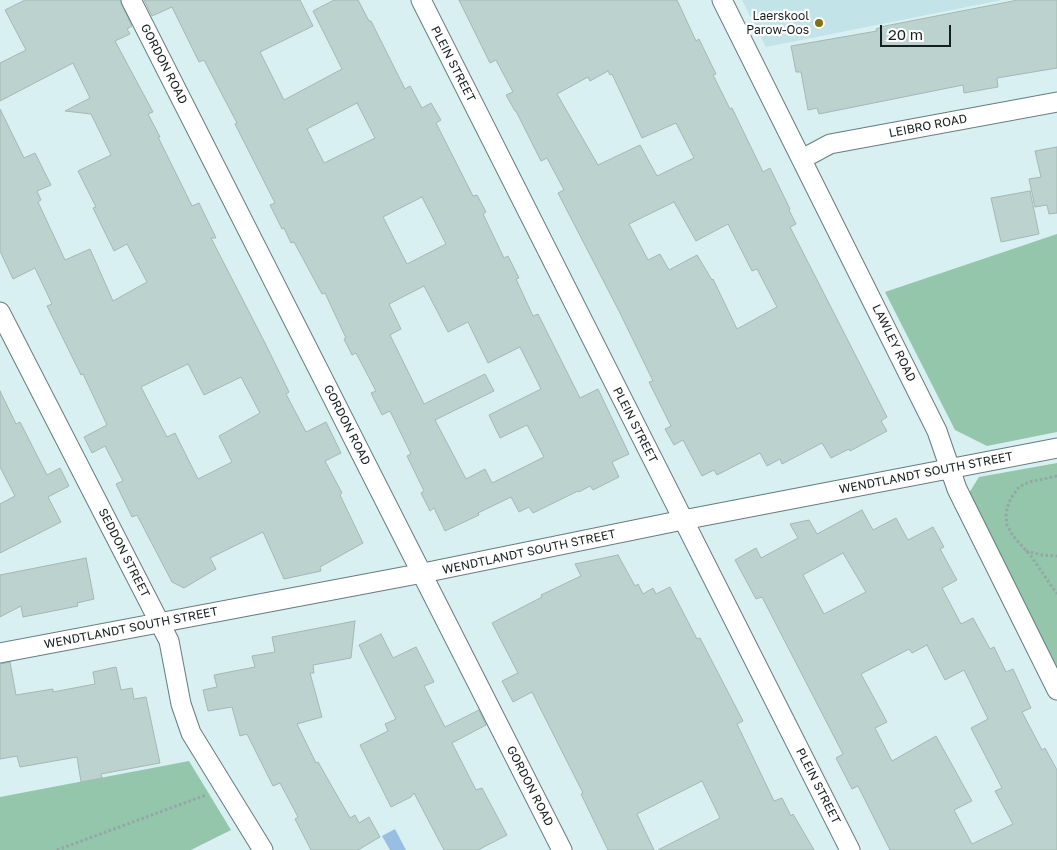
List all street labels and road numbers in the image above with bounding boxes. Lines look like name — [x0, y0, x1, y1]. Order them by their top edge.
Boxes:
street label: GORDON ROAD — [138, 21, 190, 107]
street label: PLEIN STREET — [428, 24, 478, 104]
street label: LEIBRO ROAD — [888, 111, 968, 141]
street label: LAWLEY ROAD — [869, 302, 919, 384]
street label: GORDON ROAD — [321, 382, 373, 468]
street label: PLEIN STREET — [610, 385, 660, 465]
street label: WENDTLANDT SOUTH STREET — [838, 449, 1014, 497]
street label: SEDDON STREET — [95, 506, 153, 600]
street label: WENDTLANDT SOUTH STREET — [441, 527, 617, 577]
street label: WENDTLANDT SOUTH STREET — [43, 604, 219, 652]
street label: GORDON ROAD — [504, 743, 556, 829]
street label: PLEIN STREET — [793, 746, 843, 826]

